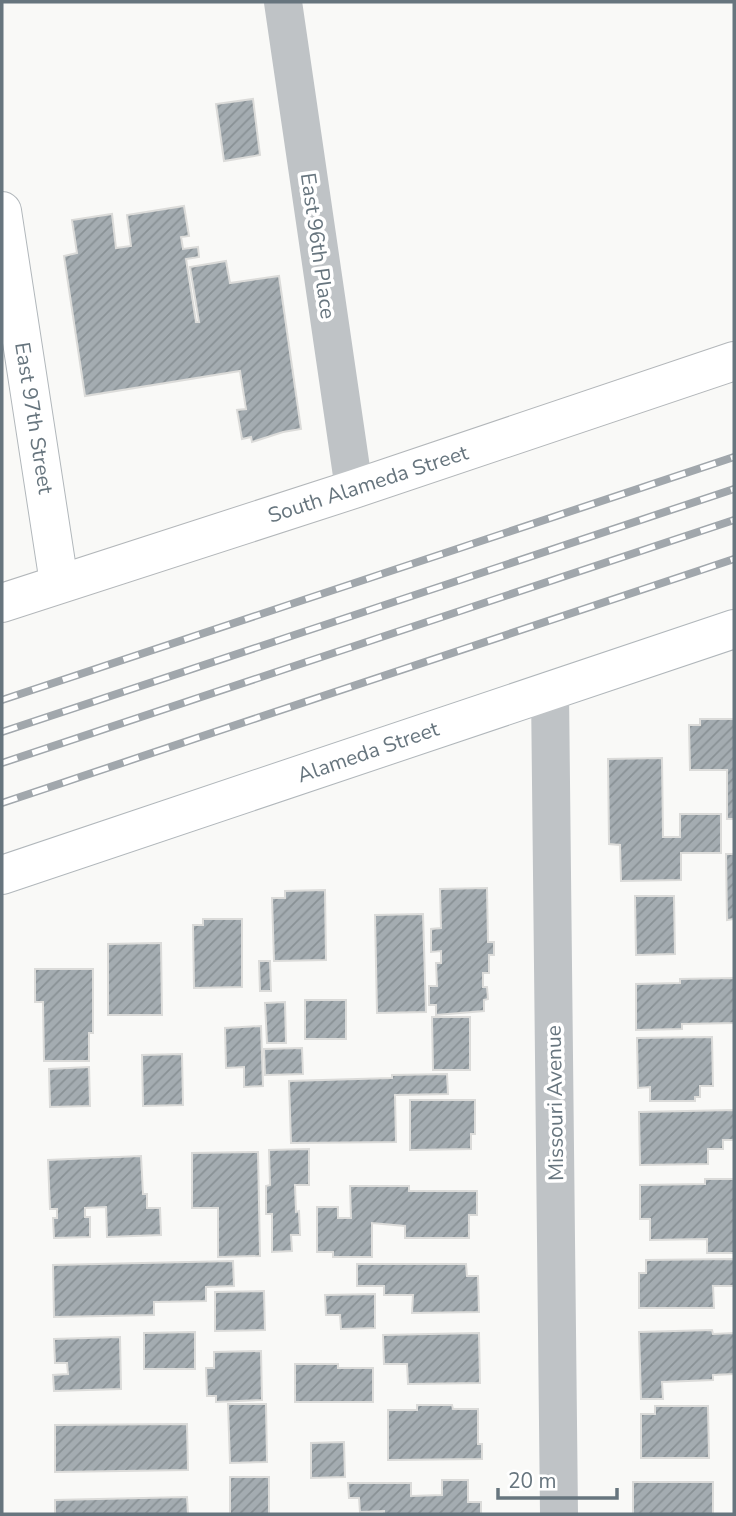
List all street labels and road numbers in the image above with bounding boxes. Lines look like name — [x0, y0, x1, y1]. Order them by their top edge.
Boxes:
street label: East 96th Place — [294, 171, 342, 321]
street label: East 97th Street — [8, 340, 60, 496]
street label: South Alameda Street — [264, 438, 472, 530]
street label: Alameda Street — [294, 714, 443, 789]
street label: Missouri Avenue — [540, 1025, 570, 1181]

